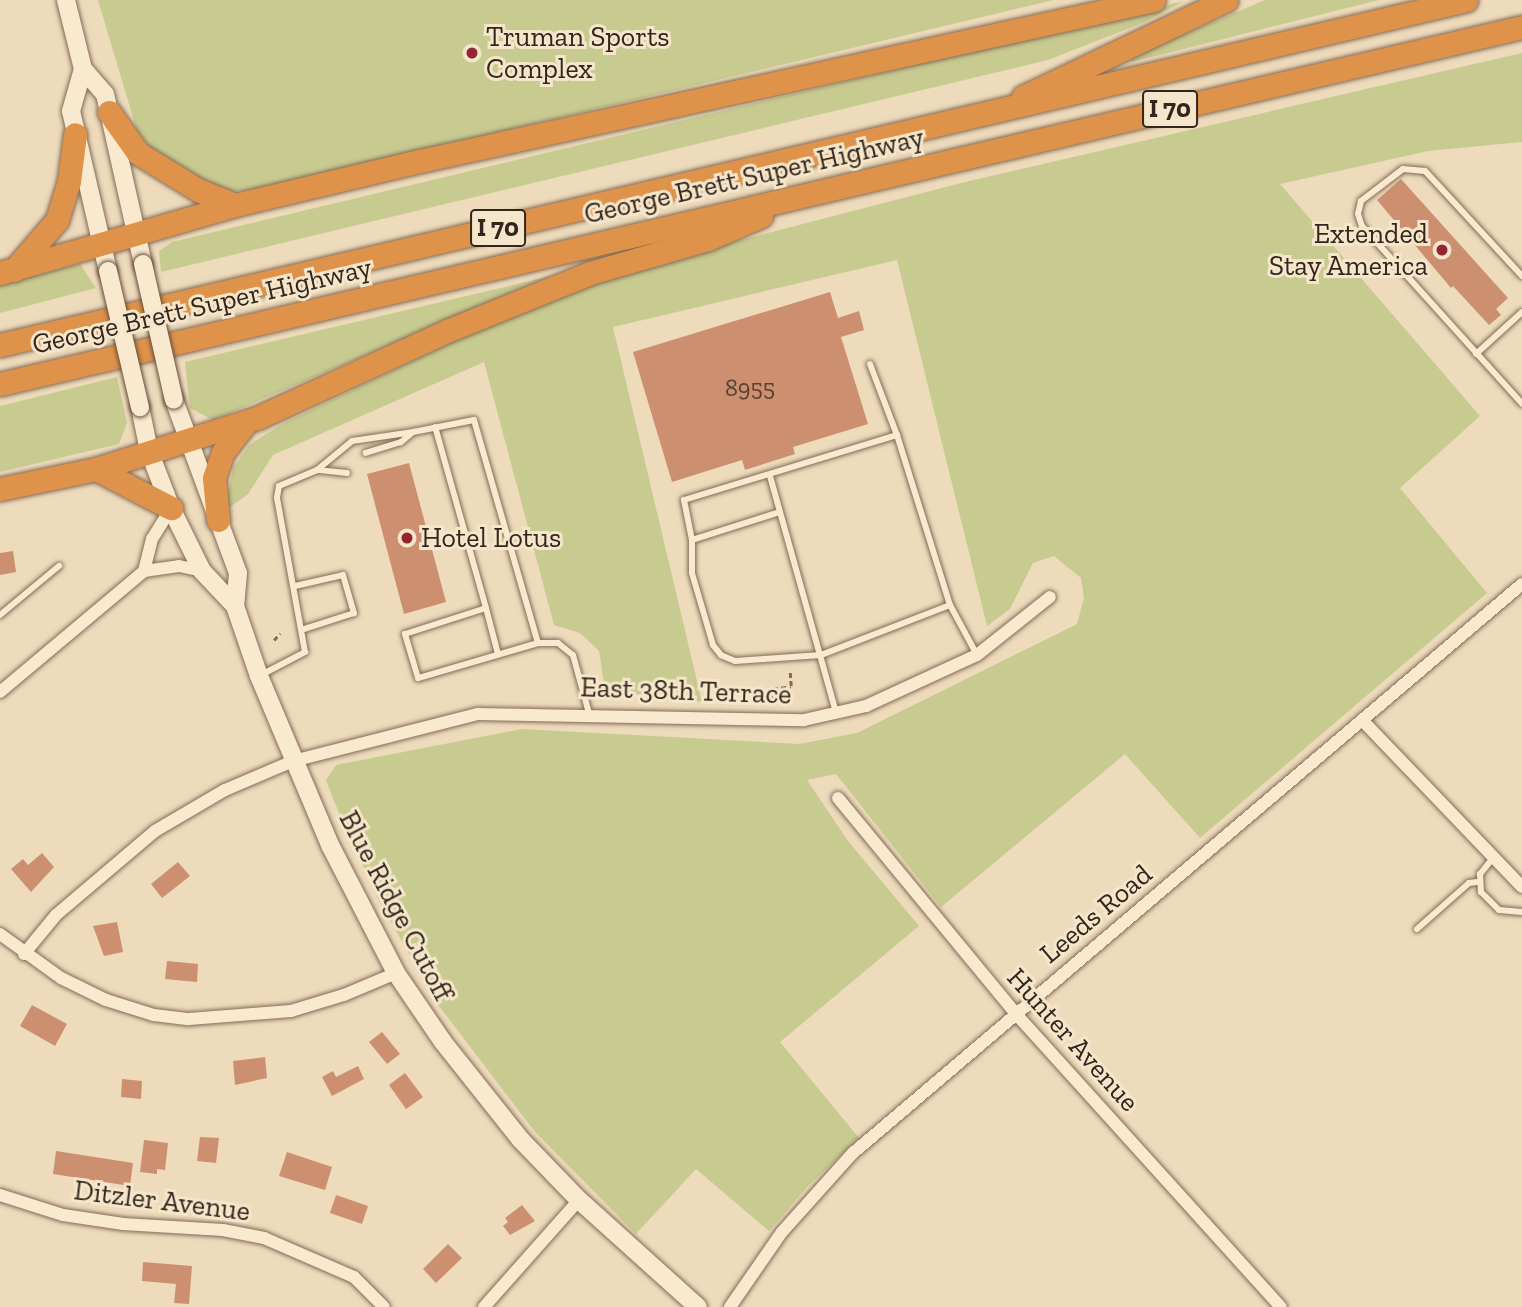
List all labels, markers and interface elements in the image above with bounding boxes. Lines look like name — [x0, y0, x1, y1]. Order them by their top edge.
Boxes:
place label: Truman Sports Complex — [486, 20, 670, 86]
marker: Truman Sports Complex — [464, 45, 480, 61]
road number: I 70 — [1142, 86, 1198, 132]
street label: George Brett Super Highway — [581, 120, 927, 232]
road number: I 70 — [470, 205, 526, 250]
place label: Extended Stay America — [1268, 217, 1428, 283]
marker: Extended Stay America — [1434, 242, 1450, 258]
street label: George Brett Super Highway — [29, 250, 375, 362]
house number: 8955 — [725, 374, 775, 402]
place label: Hotel Lotus — [421, 521, 561, 555]
marker: Hotel Lotus — [399, 530, 415, 546]
street label: East 38th Terrace — [579, 671, 793, 711]
street label: Blue Ridge Cutoff — [332, 805, 460, 1007]
street label: Leeds Road — [1033, 857, 1159, 971]
street label: Hunter Avenue — [999, 961, 1147, 1119]
street label: Ditzler Avenue — [71, 1173, 253, 1229]

